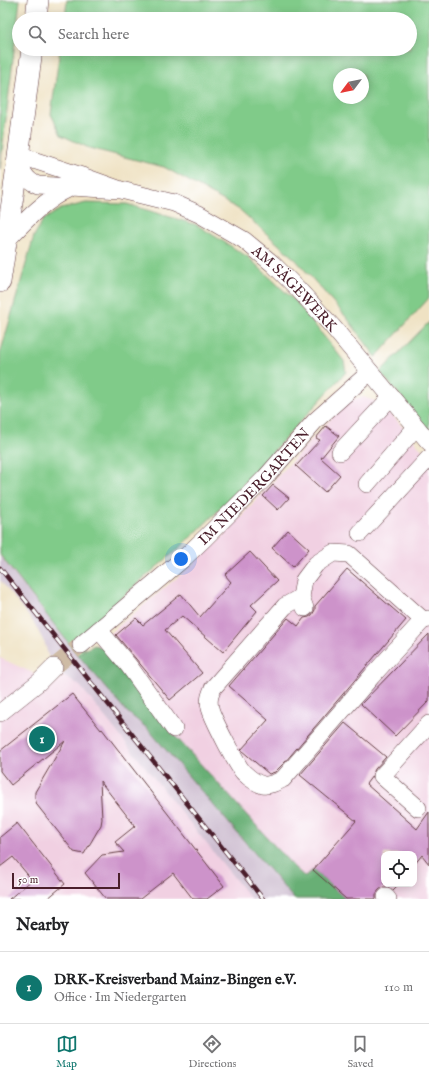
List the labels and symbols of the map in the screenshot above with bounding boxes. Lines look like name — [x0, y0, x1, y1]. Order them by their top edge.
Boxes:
north arrow — [333, 68, 369, 104]
street label: AM SÄGEWERK — [247, 240, 342, 336]
street label: IM NIEDERGARTEN — [194, 424, 314, 549]
your location — [171, 549, 191, 569]
pin: 1 — [29, 724, 55, 754]
scale bar — [12, 871, 120, 890]

